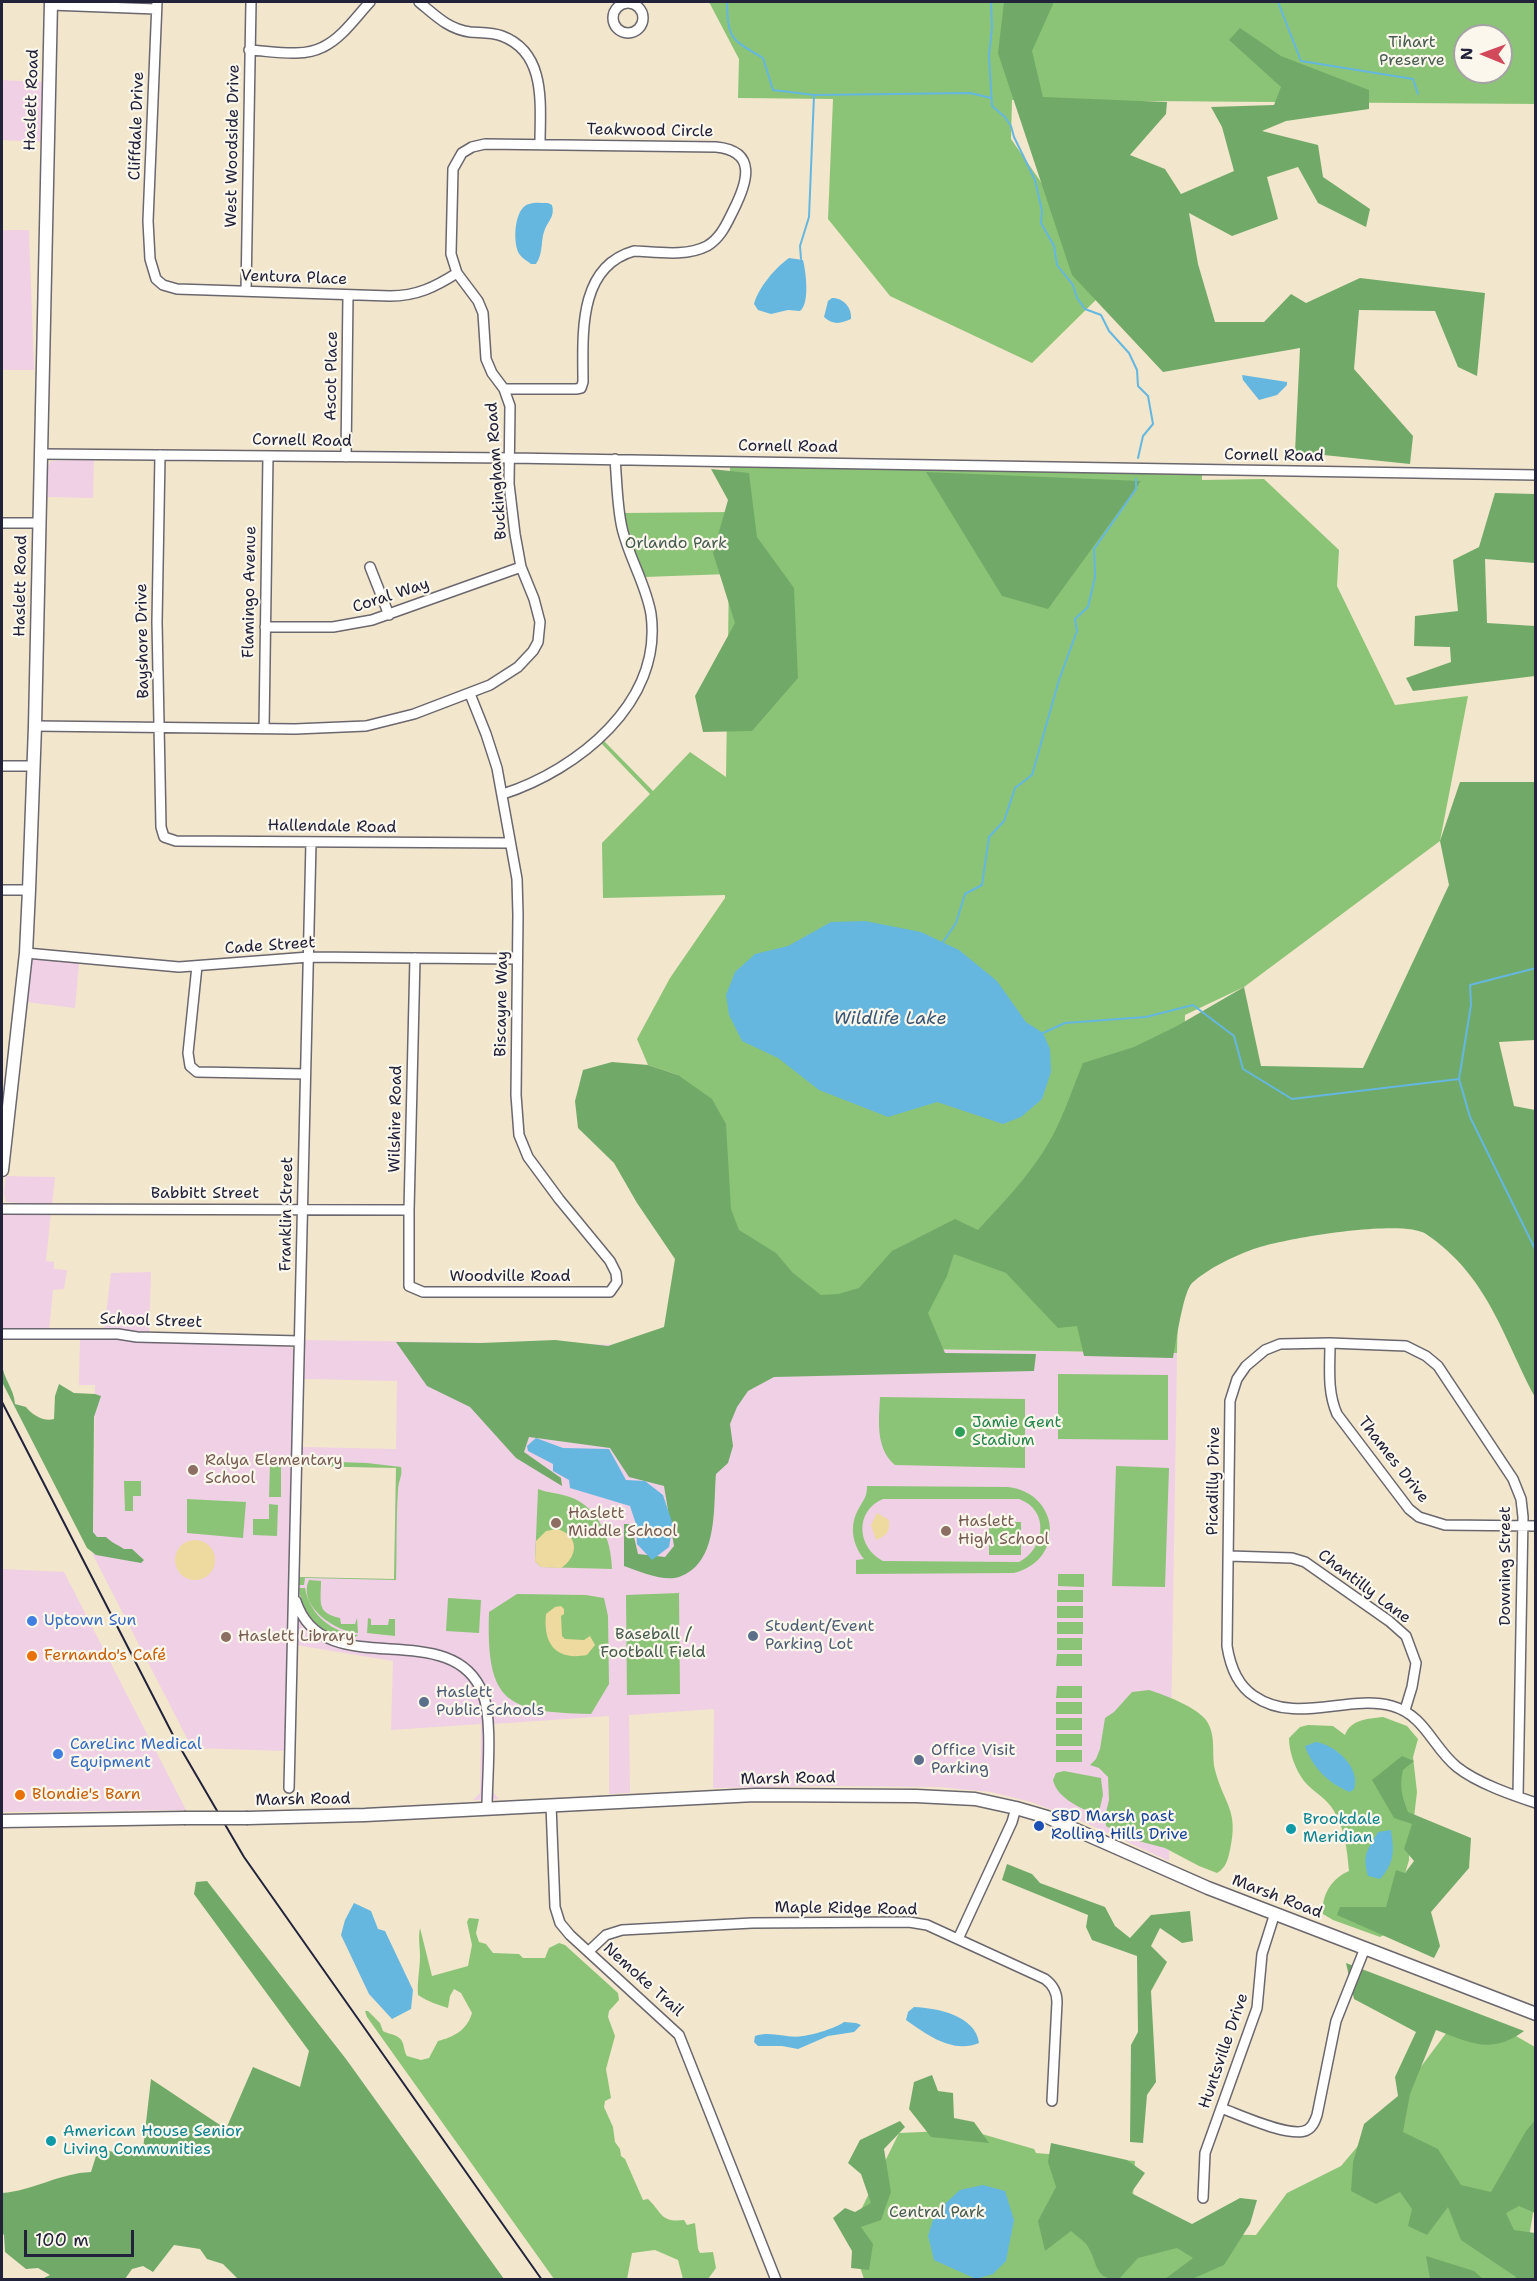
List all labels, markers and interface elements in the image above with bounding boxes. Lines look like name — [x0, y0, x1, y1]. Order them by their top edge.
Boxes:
north arrow — [1453, 24, 1513, 84]
park label: Tihart Preserve — [1379, 33, 1445, 71]
text: N — [1456, 47, 1477, 60]
street label: Haslett Road — [21, 49, 43, 151]
street label: West Woodside Drive — [222, 64, 244, 228]
street label: Cliffdale Drive — [126, 71, 148, 181]
street label: Teakwood Circle — [587, 120, 713, 142]
street label: Ventura Place — [240, 267, 348, 289]
street label: Ascot Place — [322, 331, 342, 421]
street label: Buckingham Road — [483, 402, 511, 540]
street label: Cornell Road — [252, 431, 352, 451]
street label: Cornell Road — [738, 437, 838, 457]
street label: Cornell Road — [1224, 446, 1324, 466]
street label: Flamingo Avenue — [239, 526, 261, 658]
park label: Orlando Park — [625, 534, 727, 554]
street label: Haslett Road — [11, 535, 31, 637]
street label: Coral Way — [350, 575, 432, 617]
street label: Bayshore Drive — [132, 583, 154, 699]
street label: Hallendale Road — [267, 816, 397, 838]
street label: Cade Street — [224, 933, 316, 959]
street label: Biscayne Way — [491, 951, 513, 1057]
water label: Wildlife Lake — [833, 1008, 947, 1030]
street label: Wilshire Road — [385, 1065, 407, 1173]
street label: Franklin Street — [276, 1157, 298, 1271]
street label: Babbitt Street — [151, 1184, 259, 1204]
street label: Woodville Road — [449, 1267, 571, 1287]
street label: School Street — [99, 1310, 203, 1332]
place label: Jamie Gent Stadium — [972, 1413, 1062, 1451]
street label: Thames Drive — [1353, 1413, 1433, 1507]
marker: Jamie Gent Stadium — [953, 1425, 967, 1439]
street label: Picadilly Drive — [1203, 1427, 1225, 1535]
place label: Ralya Elementary School — [205, 1451, 343, 1489]
marker: Ralya Elementary School — [186, 1463, 200, 1477]
place label: Haslett Middle School — [568, 1504, 677, 1542]
street label: Downing Street — [1496, 1506, 1516, 1626]
place label: Haslett High School — [958, 1512, 1049, 1550]
marker: Haslett Middle School — [549, 1516, 563, 1530]
marker: Haslett High School — [939, 1524, 953, 1538]
street label: Chantilly Lane — [1314, 1546, 1414, 1628]
place label: Uptown Sun — [44, 1611, 136, 1631]
marker: Uptown Sun — [25, 1614, 39, 1628]
place label: Student/Event Parking Lot — [765, 1617, 874, 1655]
park label: Baseball / Football Field — [600, 1625, 706, 1663]
place label: Haslett Library — [238, 1627, 354, 1647]
marker: Student/Event Parking Lot — [746, 1629, 760, 1643]
marker: Haslett Library — [219, 1630, 233, 1644]
place label: Fernando's Café — [44, 1646, 166, 1666]
marker: Fernando's Café — [25, 1649, 39, 1663]
place label: Haslett Public Schools — [436, 1683, 544, 1721]
marker: Haslett Public Schools — [417, 1695, 431, 1709]
place label: CareLinc Medical Equipment — [70, 1735, 202, 1773]
place label: Office Visit Parking — [931, 1741, 1015, 1779]
marker: CareLinc Medical Equipment — [51, 1747, 65, 1761]
marker: Office Visit Parking — [912, 1753, 926, 1767]
street label: Marsh Road — [740, 1769, 836, 1789]
place label: Blondie's Barn — [32, 1785, 141, 1805]
marker: Blondie's Barn — [13, 1788, 27, 1802]
street label: Marsh Road — [255, 1790, 351, 1810]
place label: SBD Marsh past Rolling Hills Drive — [1051, 1807, 1188, 1845]
place label: Brookdale Meridian — [1303, 1810, 1381, 1848]
marker: SBD Marsh past Rolling Hills Drive — [1032, 1819, 1046, 1833]
marker: Brookdale Meridian — [1284, 1822, 1298, 1836]
street label: Marsh Road — [1229, 1871, 1325, 1923]
street label: Maple Ridge Road — [774, 1898, 918, 1920]
street label: Nemoke Trail — [599, 1939, 687, 2021]
street label: Huntsville Drive — [1195, 1991, 1253, 2111]
place label: American House Senior Living Communities — [63, 2122, 242, 2160]
marker: American House Senior Living Communities — [44, 2134, 58, 2148]
park label: Central Park — [889, 2203, 985, 2223]
scale bar — [27, 2218, 136, 2256]
text: 100 m — [35, 2228, 89, 2252]

